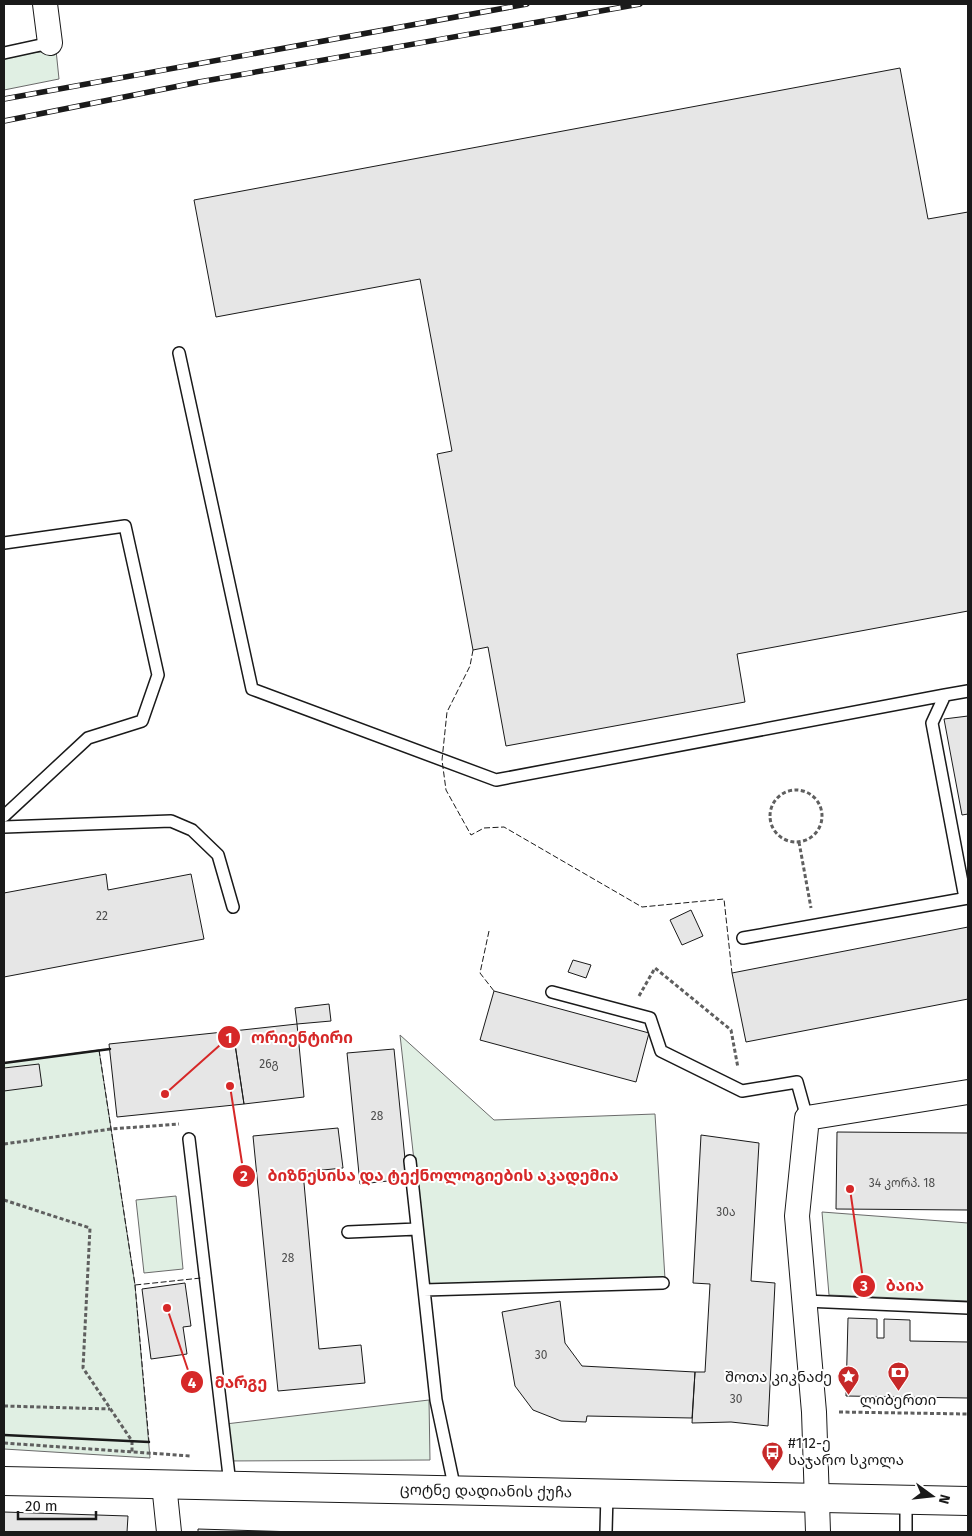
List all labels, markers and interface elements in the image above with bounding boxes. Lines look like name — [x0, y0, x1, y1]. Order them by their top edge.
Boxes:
house number: 22 — [96, 909, 108, 923]
callout: ორიენტირი — [216, 1022, 363, 1053]
text: ორიენტირი — [251, 1028, 353, 1047]
text: 1 — [226, 1029, 232, 1047]
house number: 26გ — [259, 1057, 279, 1071]
house number: 28 — [371, 1109, 384, 1123]
callout: ბიზნესისა და ტექნოლოგიების აკადემია — [232, 1160, 628, 1191]
text: ბიზნესისა და ტექნოლოგიების აკადემია — [267, 1166, 619, 1186]
text: 2 — [240, 1167, 248, 1185]
house number: 34 კორპ. 18 — [869, 1176, 936, 1190]
house number: 30ა — [716, 1205, 736, 1219]
house number: 28 — [282, 1251, 295, 1265]
callout: ბაია — [851, 1270, 935, 1301]
text: ბაია — [886, 1276, 924, 1295]
text: 3 — [859, 1277, 868, 1295]
house number: 30 — [535, 1348, 548, 1362]
bank icon: ლიბერთი — [886, 1360, 910, 1391]
place icon: შოთა კიკნაძე — [836, 1365, 860, 1396]
callout: მარგე — [180, 1367, 277, 1398]
place label: შოთა კიკნაძე — [725, 1368, 832, 1386]
text: მარგე — [215, 1373, 267, 1392]
text: 4 — [188, 1374, 197, 1392]
place label: ლიბერთი — [860, 1391, 936, 1409]
house number: 30 — [730, 1392, 743, 1406]
place label: #112-ე საჯარო სკოლა — [788, 1434, 904, 1469]
bus stop icon: #112-ე საჯარო სკოლა — [760, 1440, 784, 1471]
north arrow — [907, 1471, 957, 1521]
street label: ცოტნე დადიანის ქუჩა — [400, 1480, 572, 1502]
scale bar — [18, 1488, 95, 1520]
text: N — [935, 1493, 953, 1506]
text: 20 m — [25, 1497, 58, 1515]

